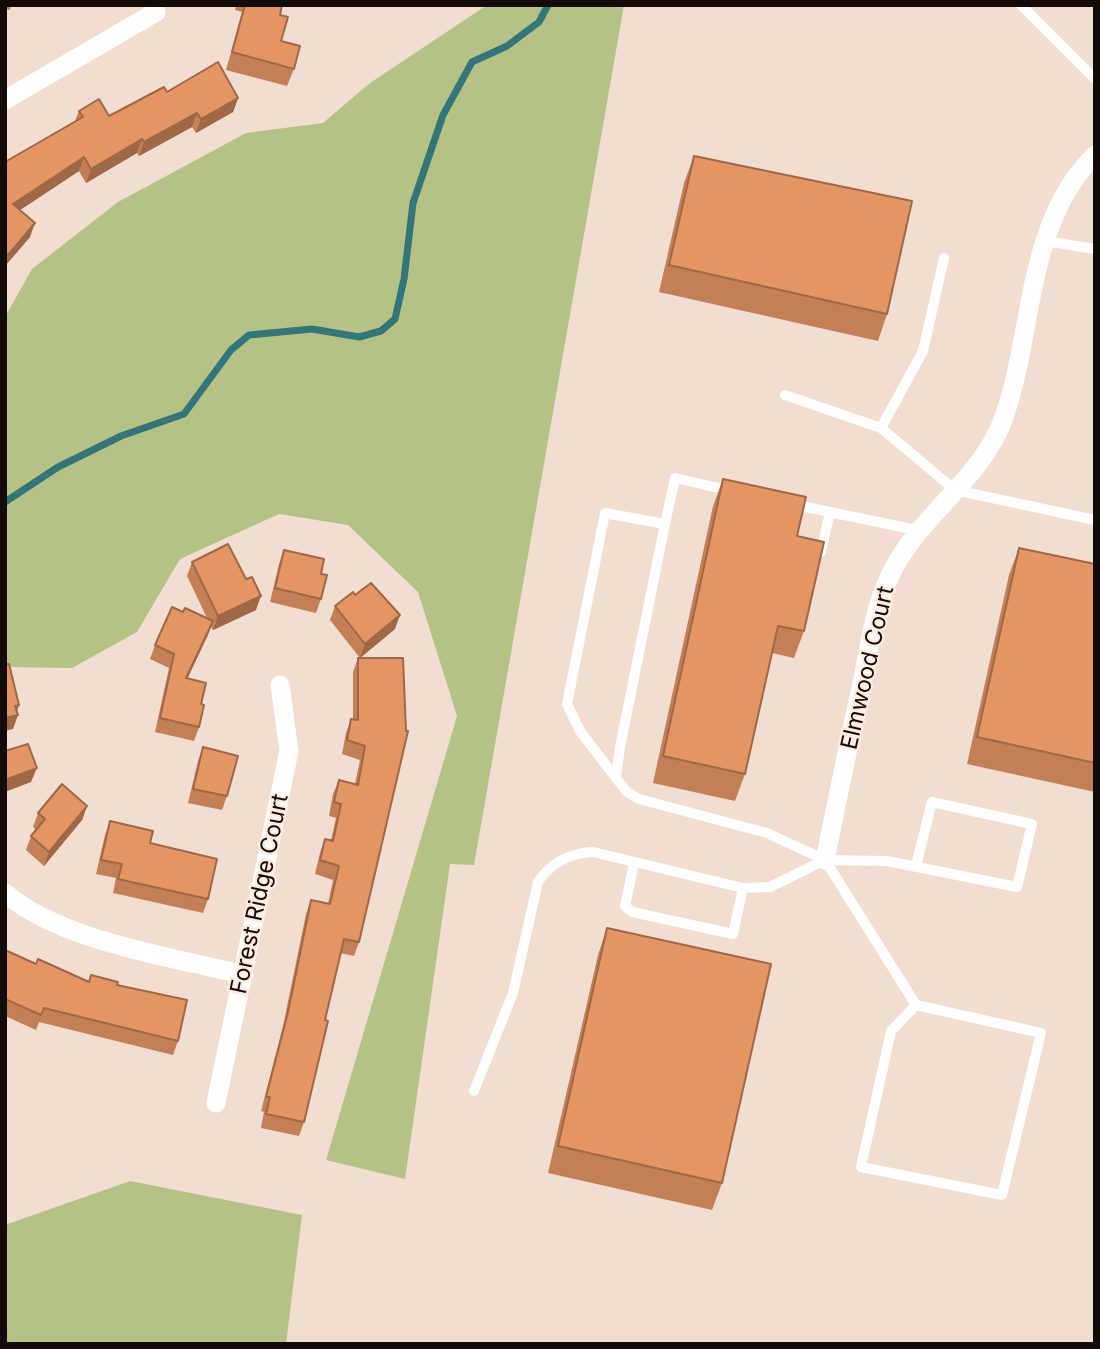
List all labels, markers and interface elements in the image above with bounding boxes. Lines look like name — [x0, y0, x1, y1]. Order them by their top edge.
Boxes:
street label: Elmwood Court — [836, 584, 900, 752]
street label: Forest Ridge Court — [225, 792, 295, 996]

